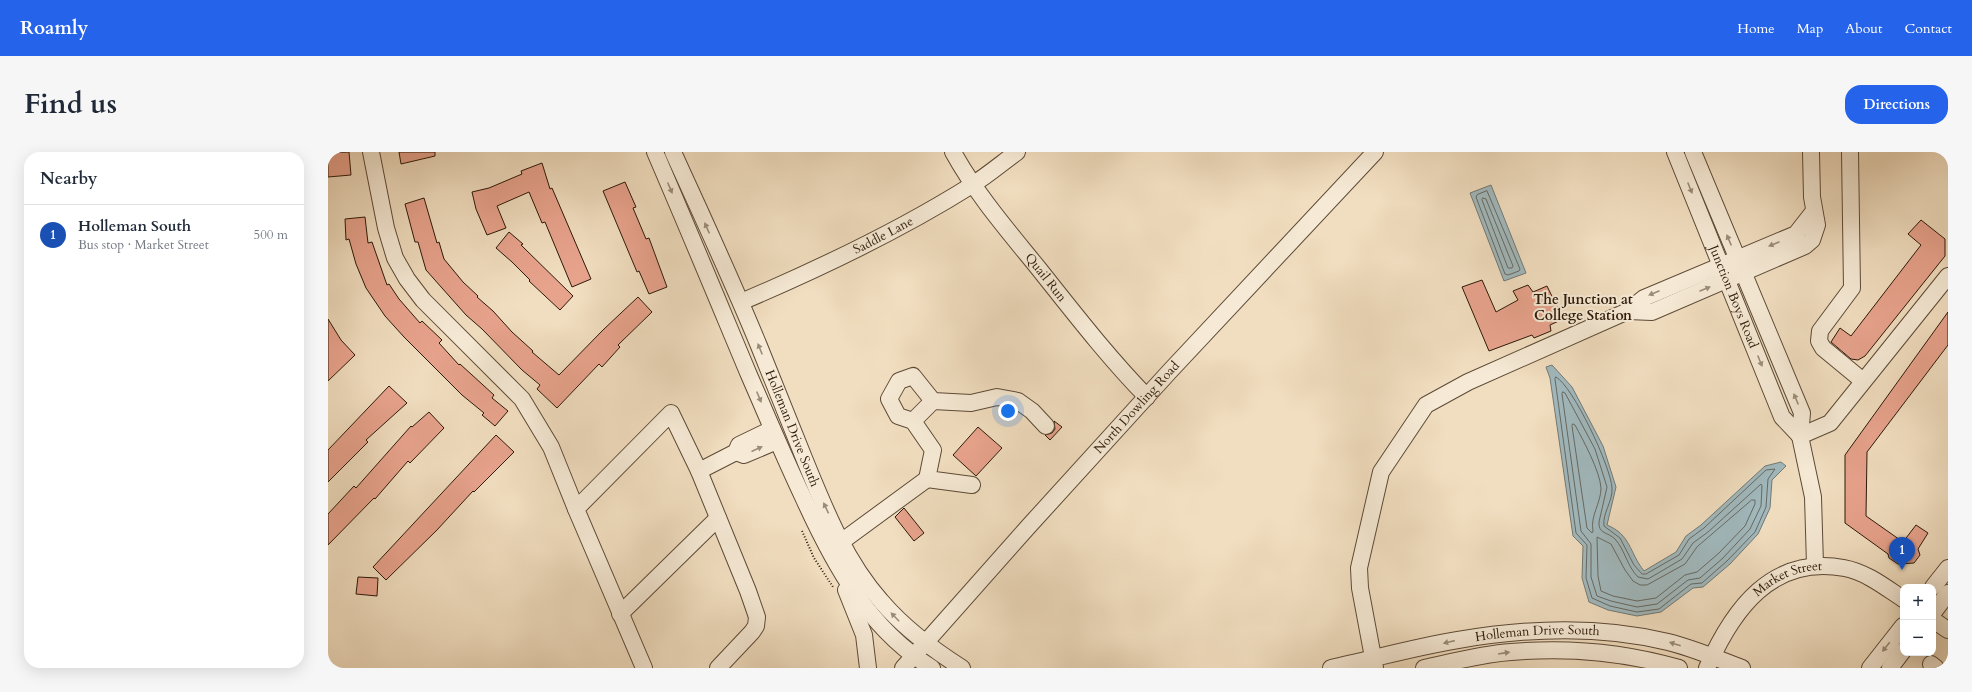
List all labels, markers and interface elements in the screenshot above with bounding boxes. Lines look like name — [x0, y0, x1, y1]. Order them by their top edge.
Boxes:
text: Roamly — [20, 15, 88, 41]
text: Home — [1737, 19, 1775, 38]
text: Map — [1797, 19, 1823, 38]
text: About — [1845, 19, 1882, 38]
text: Contact — [1904, 19, 1952, 38]
text: Find us — [24, 85, 117, 123]
button: Directions — [1845, 85, 1948, 124]
text: Nearby — [40, 167, 97, 190]
one-way arrow — [668, 182, 674, 194]
one-way arrow — [1687, 183, 1693, 194]
street label: Saddle Lane — [850, 212, 917, 259]
text: Holleman South — [78, 216, 191, 236]
one-way arrow — [704, 222, 710, 234]
text: 1 — [50, 226, 56, 244]
text: 500 m — [254, 226, 288, 244]
one-way arrow — [1726, 234, 1732, 246]
text: Bus stop · Market Street — [78, 236, 209, 254]
street label: Junction Boys Road — [1704, 241, 1762, 351]
one-way arrow — [1769, 241, 1780, 247]
street label: Quail Run — [1020, 249, 1071, 306]
one-way arrow — [1699, 286, 1710, 292]
district label: The Junction at College Station — [1533, 290, 1633, 325]
one-way arrow — [1648, 291, 1660, 297]
one-way arrow — [757, 343, 763, 355]
one-way arrow — [1757, 355, 1763, 367]
street label: North Dowling Road — [1090, 357, 1184, 458]
street label: Holleman Drive South — [761, 367, 824, 490]
one-way arrow — [756, 392, 762, 403]
one-way arrow — [1792, 392, 1798, 404]
your location — [998, 401, 1018, 421]
one-way arrow — [751, 446, 763, 452]
one-way arrow — [823, 503, 829, 514]
pin: 1 — [1889, 537, 1915, 570]
street label: Market Street — [1749, 557, 1822, 601]
map controls — [1900, 584, 1936, 656]
button: + — [1900, 584, 1936, 620]
one-way arrow — [890, 612, 900, 622]
button: − — [1900, 620, 1936, 656]
street label: Holleman Drive South — [1474, 621, 1600, 646]
one-way arrow — [1443, 639, 1456, 645]
one-way arrow — [1669, 641, 1681, 647]
one-way arrow — [1882, 641, 1891, 652]
one-way arrow — [1497, 650, 1510, 656]

